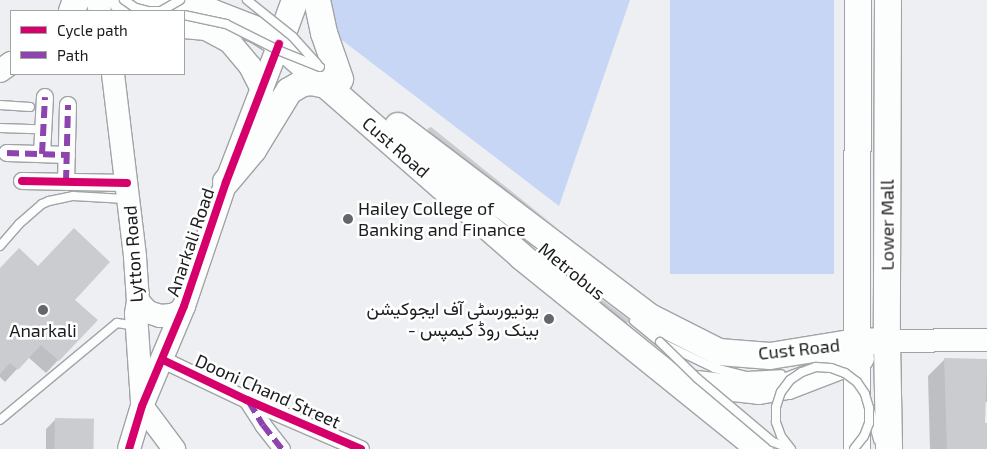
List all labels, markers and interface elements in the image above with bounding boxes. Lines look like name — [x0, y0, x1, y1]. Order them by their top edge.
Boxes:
legend — [10, 10, 185, 75]
text: Cycle path — [57, 21, 128, 39]
text: Path — [57, 46, 88, 64]
street label: Cust Road — [358, 112, 434, 182]
street label: Lower Mall — [876, 179, 898, 271]
street label: Anarkali Road — [161, 185, 219, 299]
place label: Hailey College of Banking and Finance — [358, 198, 526, 240]
street label: Lytton Road — [119, 205, 147, 303]
marker: Hailey College of Banking and Finance — [342, 213, 354, 225]
street label: Metrobus — [534, 238, 610, 304]
place label: یونیورسٹی آف ایجوکیشن - بینک روڈ کیمپس — [367, 298, 539, 340]
marker: Anarkali — [36, 303, 50, 317]
marker: یونیورسٹی آف ایجوکیشن - بینک روڈ کیمپس — [543, 313, 555, 325]
place label: Anarkali — [9, 319, 77, 341]
street label: Cust Road — [757, 334, 841, 364]
street label: Dooni Chand Street — [192, 349, 344, 433]

